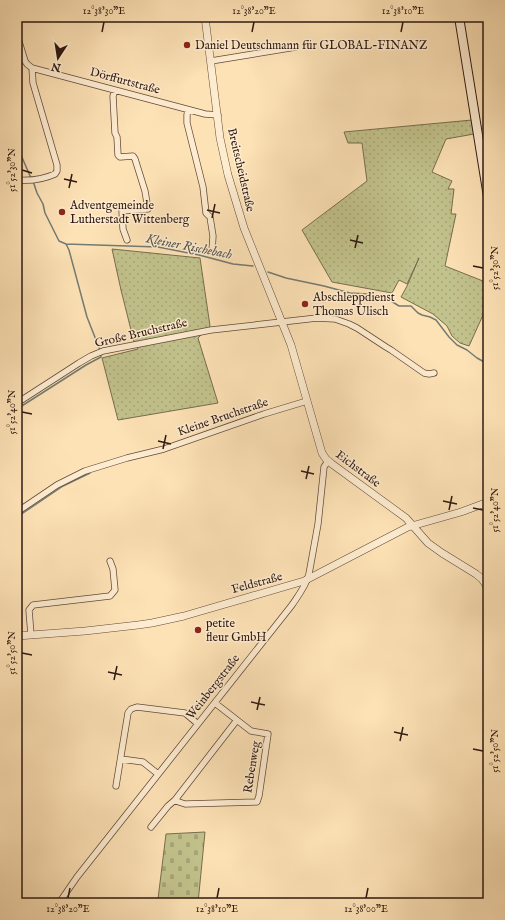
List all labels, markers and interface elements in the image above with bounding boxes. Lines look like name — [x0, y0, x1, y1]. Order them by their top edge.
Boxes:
text: 12°38'30"E — [83, 5, 125, 18]
text: 12°38'20"E — [232, 5, 276, 18]
text: 12°38'10"E — [382, 5, 424, 18]
north arrow — [38, 38, 78, 78]
place label: Daniel Deutschmann für GLOBAL-FINANZ — [195, 38, 428, 53]
marker: Daniel Deutschmann für GLOBAL-FINANZ — [182, 40, 192, 50]
text: N — [50, 59, 63, 75]
street label: Dörffurtstraße — [88, 64, 162, 98]
street label: Breitscheidstraße — [224, 127, 258, 214]
text: 51°52'30"N — [6, 148, 19, 192]
place label: Adventgemeinde Lutherstadt Wittenberg — [69, 198, 190, 227]
marker: Adventgemeinde Lutherstadt Wittenberg — [57, 207, 67, 217]
water label: Kleiner Rischebach — [144, 230, 234, 264]
text: 51°52'30"N — [489, 246, 502, 290]
place label: Abschleppdienst Thomas Ulisch — [312, 290, 395, 319]
marker: Abschleppdienst Thomas Ulisch — [300, 299, 310, 309]
street label: Große Bruchstraße — [93, 315, 189, 351]
text: 51°52'40"N — [6, 389, 19, 435]
street label: Kleine Bruchstraße — [176, 394, 271, 440]
street label: Eichstraße — [332, 447, 384, 491]
text: 51°52'40"N — [489, 487, 502, 533]
street label: Feldstraße — [230, 569, 285, 597]
place label: petite fleur GmbH — [206, 616, 267, 645]
marker: petite fleur GmbH — [193, 625, 203, 635]
text: 51°52'50"N — [6, 631, 19, 675]
street label: Weinbergstraße — [183, 651, 243, 723]
text: 51°52'50"N — [489, 729, 502, 773]
street label: Rebenweg — [240, 739, 264, 794]
text: 12°38'20"E — [46, 903, 90, 916]
text: 12°38'10"E — [196, 903, 238, 916]
text: 12°38'00"E — [344, 903, 388, 916]

